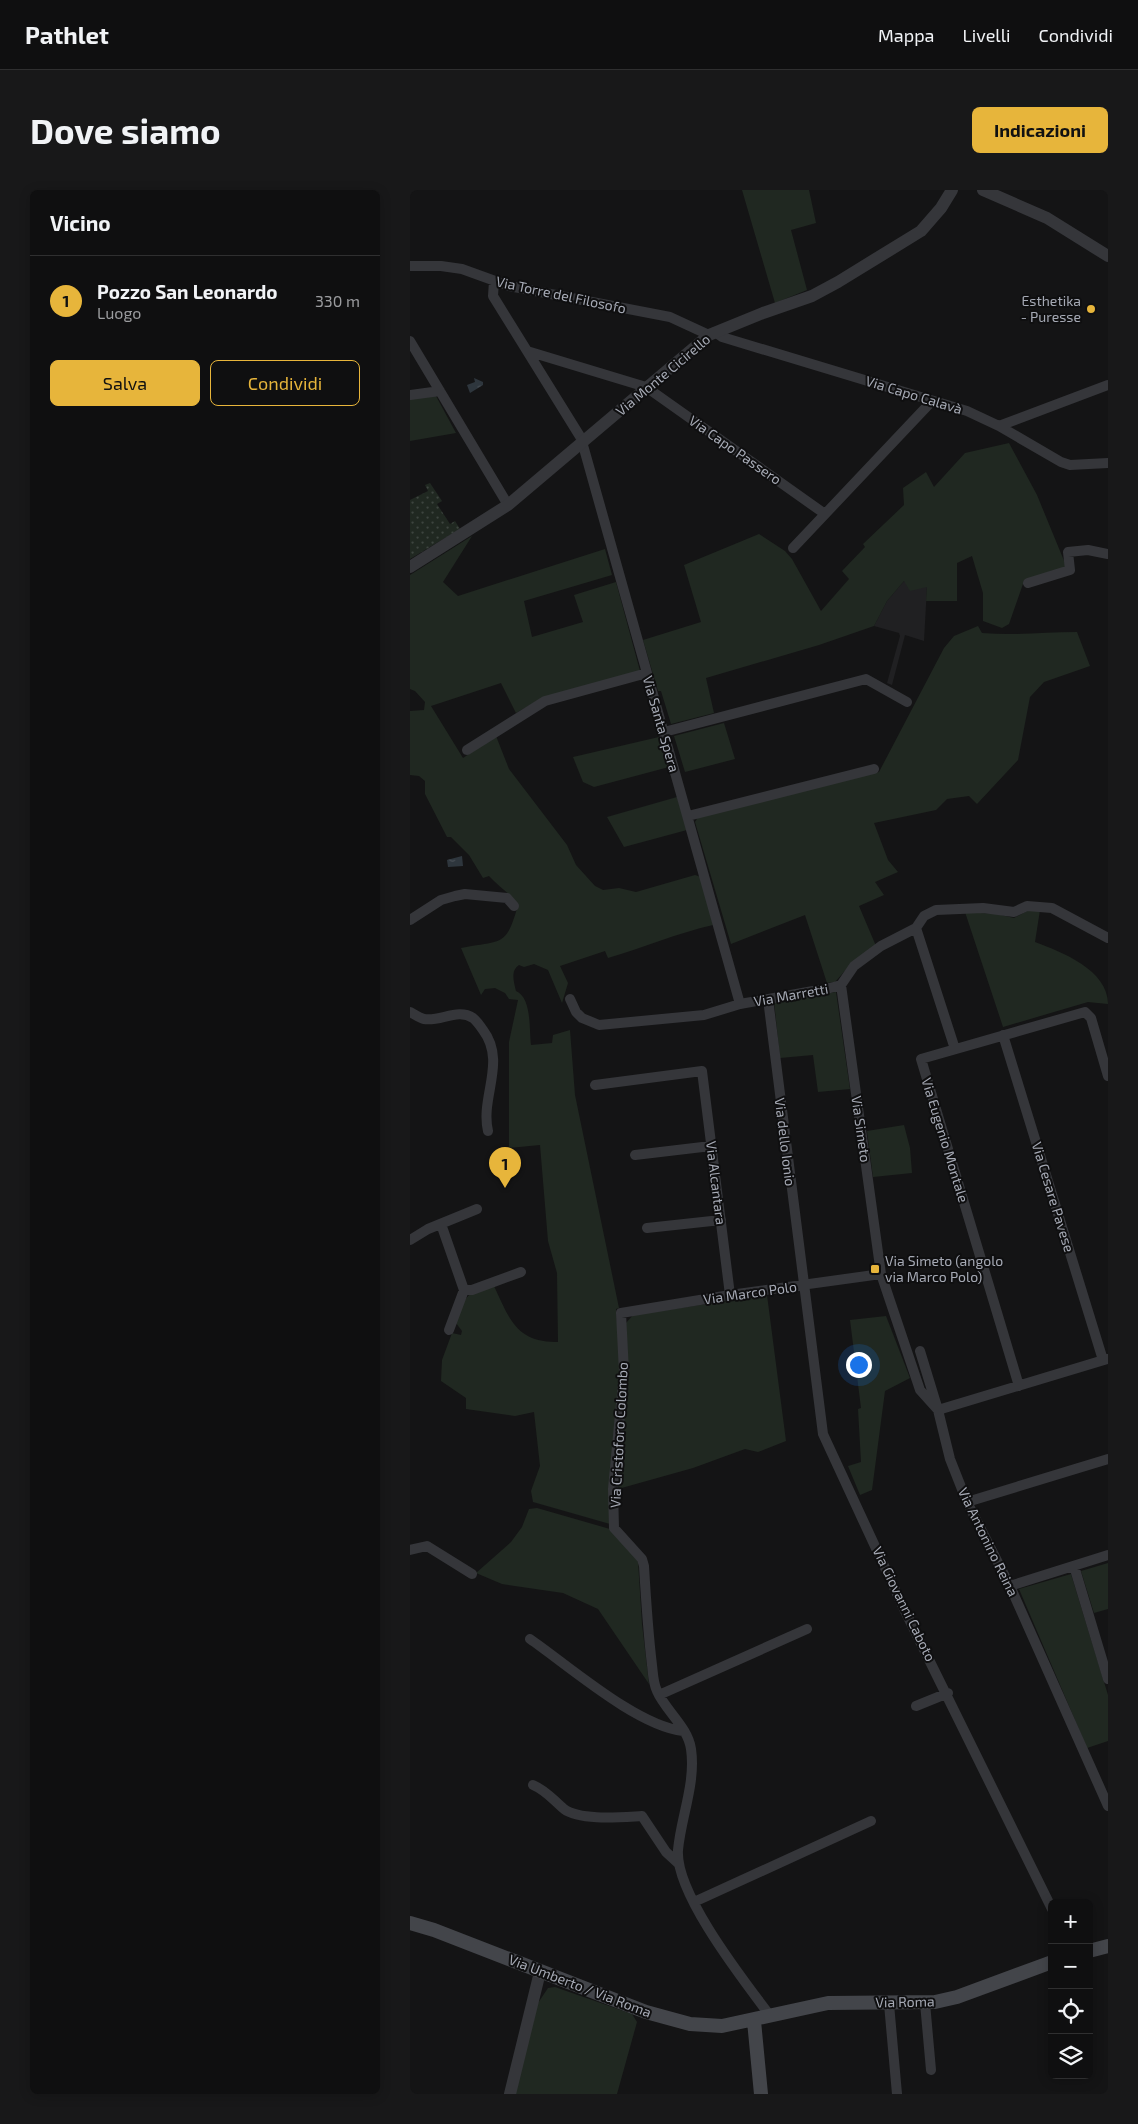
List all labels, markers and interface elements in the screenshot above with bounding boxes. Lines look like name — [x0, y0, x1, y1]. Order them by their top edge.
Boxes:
text: Pathlet — [25, 20, 109, 49]
text: Mappa — [878, 24, 935, 46]
text: Livelli — [963, 24, 1010, 46]
text: Condividi — [1038, 24, 1113, 46]
button: Indicazioni — [972, 107, 1108, 153]
text: Dove siamo — [30, 109, 221, 151]
text: Vicino — [50, 210, 111, 235]
street label: Via Torre del Filosofo — [495, 272, 628, 317]
text: Pozzo San Leonardo — [97, 280, 278, 303]
text: 1 — [63, 291, 69, 310]
text: 330 m — [315, 291, 360, 310]
place label: Esthetika - Puresse — [1021, 292, 1081, 325]
text: Luogo — [97, 303, 141, 322]
marker: Esthetika - Puresse — [1085, 303, 1097, 315]
street label: Via Monte Cicirello — [612, 330, 713, 419]
button: Salva — [50, 360, 200, 406]
button: Condividi — [210, 360, 360, 406]
street label: Via Capo Calavà — [864, 372, 965, 417]
street label: Via Capo Passero — [686, 411, 785, 488]
street label: Via Santa Spera — [640, 674, 683, 774]
street label: Via Marretti — [752, 980, 830, 1009]
street label: Via Eugenio Montale — [918, 1075, 973, 1204]
street label: Via Simeto — [848, 1094, 875, 1163]
street label: Via dello Ionio — [772, 1097, 799, 1187]
street label: Via Alcantara — [703, 1140, 730, 1226]
street label: Via Cesare Pavese — [1029, 1140, 1078, 1254]
pin: 1 — [489, 1147, 521, 1188]
place label: Via Simeto (angolo via Marco Polo) — [885, 1252, 1003, 1285]
marker: Via Simeto (angolo via Marco Polo) — [869, 1263, 881, 1275]
street label: Via Marco Polo — [702, 1278, 798, 1307]
your location — [846, 1352, 872, 1378]
street label: Via Cristoforo Colombo — [606, 1362, 631, 1508]
street label: Via Antonino Reina — [955, 1485, 1022, 1599]
street label: Via Giovanni Caboto — [869, 1544, 940, 1664]
map controls — [1048, 1899, 1093, 2079]
button: + — [1048, 1899, 1093, 1944]
button: − — [1048, 1944, 1093, 1989]
street label: Via Umberto / Via Roma — [507, 1950, 654, 2021]
button: locate — [1048, 1989, 1093, 2034]
street label: Via Roma — [875, 1992, 935, 2011]
button: layers — [1048, 2034, 1093, 2079]

